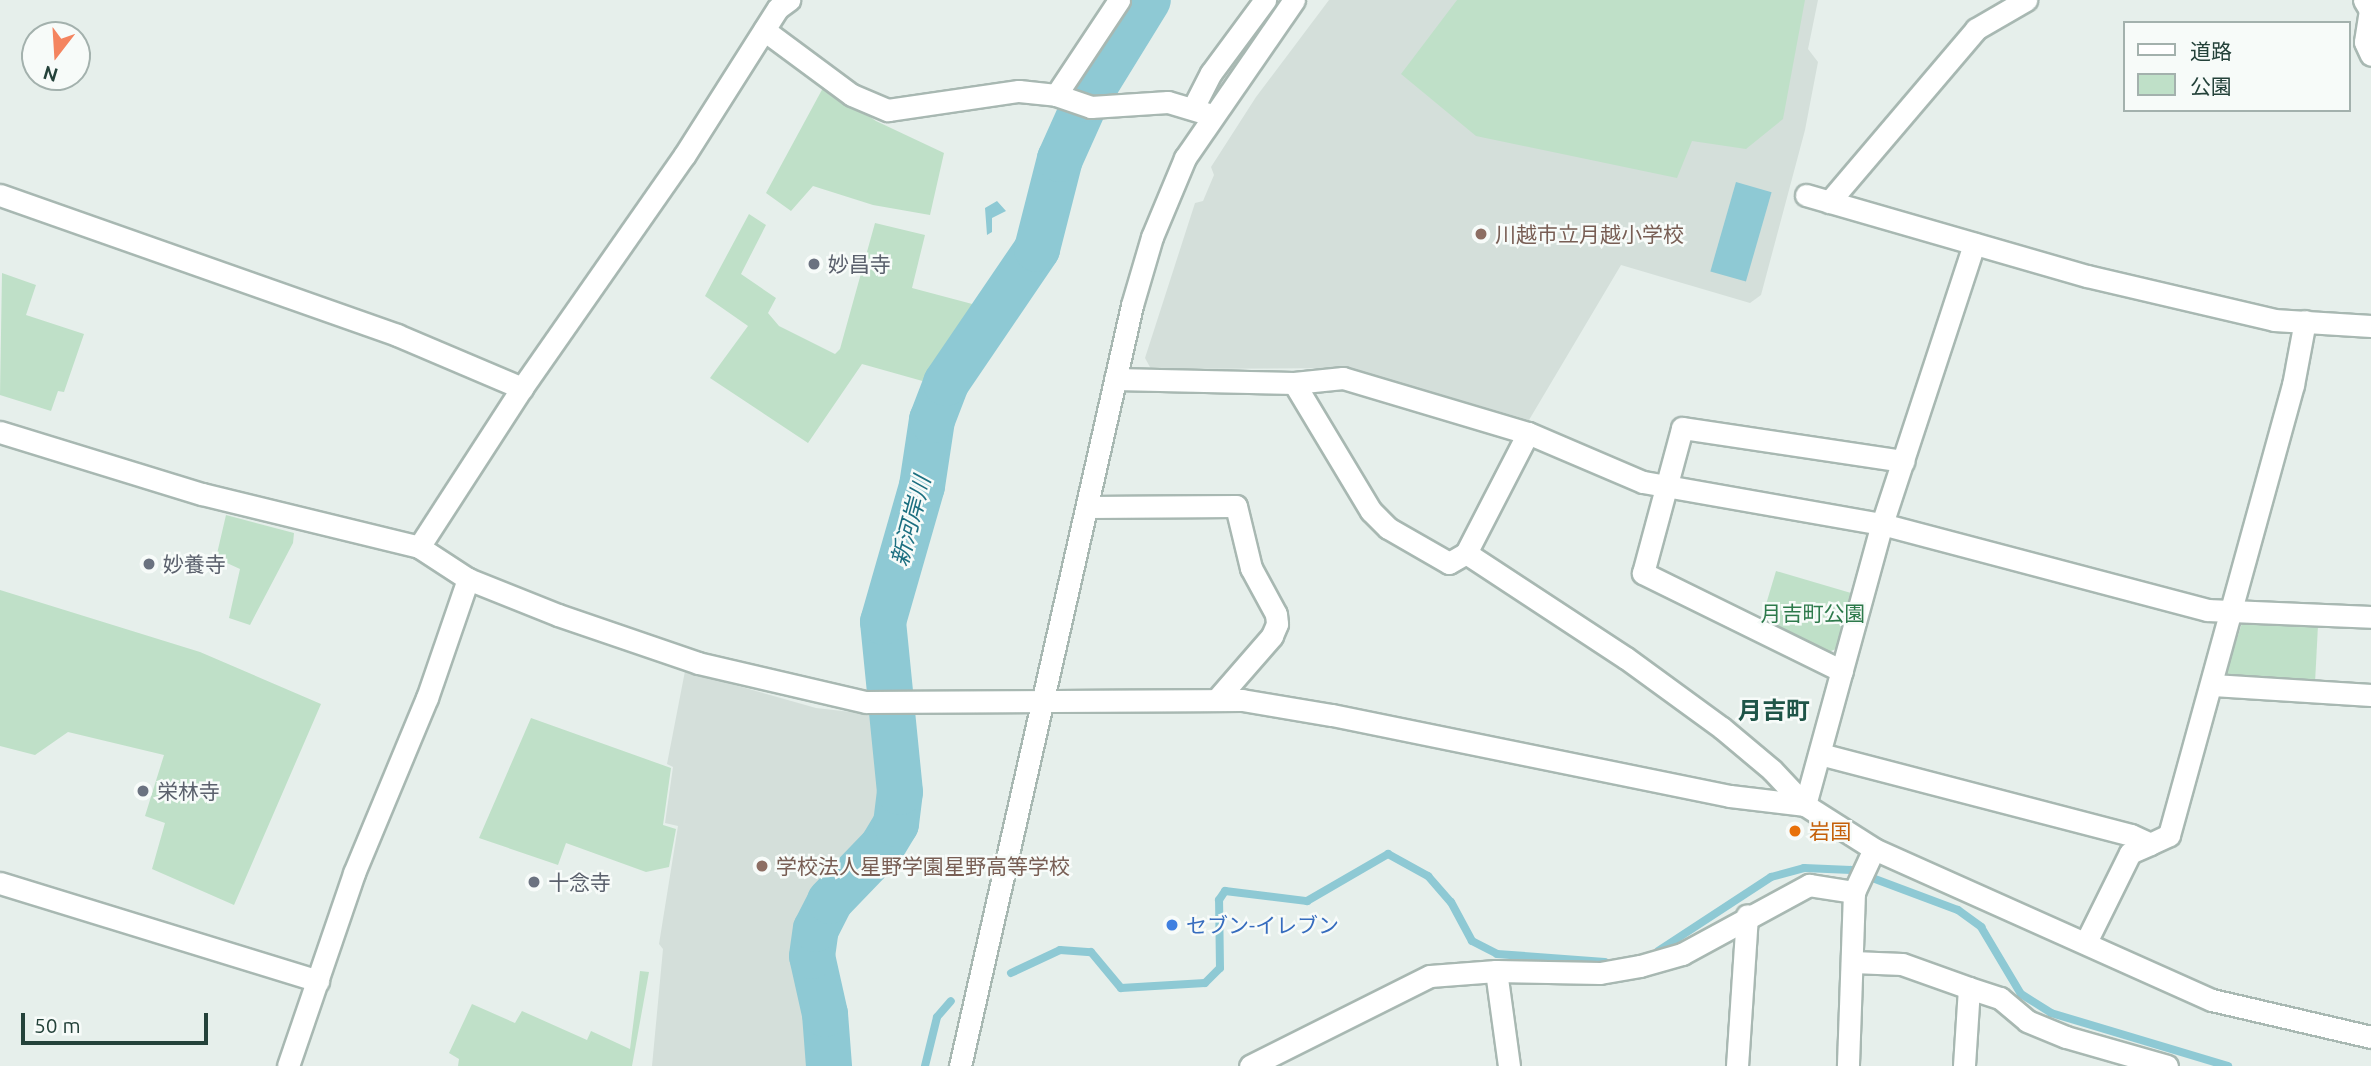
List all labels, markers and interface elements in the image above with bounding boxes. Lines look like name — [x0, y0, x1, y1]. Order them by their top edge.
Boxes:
north arrow — [21, 21, 91, 91]
legend — [2122, 21, 2350, 112]
text: 道路 — [2190, 39, 2232, 63]
text: N — [40, 62, 60, 87]
text: 公園 — [2190, 74, 2232, 98]
place label: 川越市立月越小学校 — [1495, 221, 1684, 247]
marker: 川越市立月越小学校 — [1473, 226, 1489, 242]
place label: 妙昌寺 — [828, 251, 891, 277]
marker: 妙昌寺 — [806, 256, 822, 272]
water label: 新河岸川 — [886, 473, 936, 569]
place label: 妙養寺 — [163, 551, 226, 577]
marker: 妙養寺 — [141, 556, 157, 572]
park label: 月吉町公園 — [1761, 600, 1865, 626]
district label: 月吉町 — [1738, 697, 1810, 725]
place label: 栄林寺 — [157, 778, 220, 804]
marker: 栄林寺 — [135, 783, 151, 799]
place label: 岩国 — [1809, 818, 1851, 844]
marker: 岩国 — [1787, 823, 1803, 839]
place label: 学校法人星野学園星野高等学校 — [776, 853, 1070, 879]
marker: 学校法人星野学園星野高等学校 — [754, 858, 770, 874]
place label: 十念寺 — [548, 869, 611, 895]
marker: 十念寺 — [526, 874, 542, 890]
place label: セブン-イレブン — [1186, 912, 1339, 938]
marker: セブン-イレブン — [1164, 917, 1180, 933]
scale bar — [24, 1000, 212, 1044]
text: 50 m — [34, 1013, 81, 1037]

